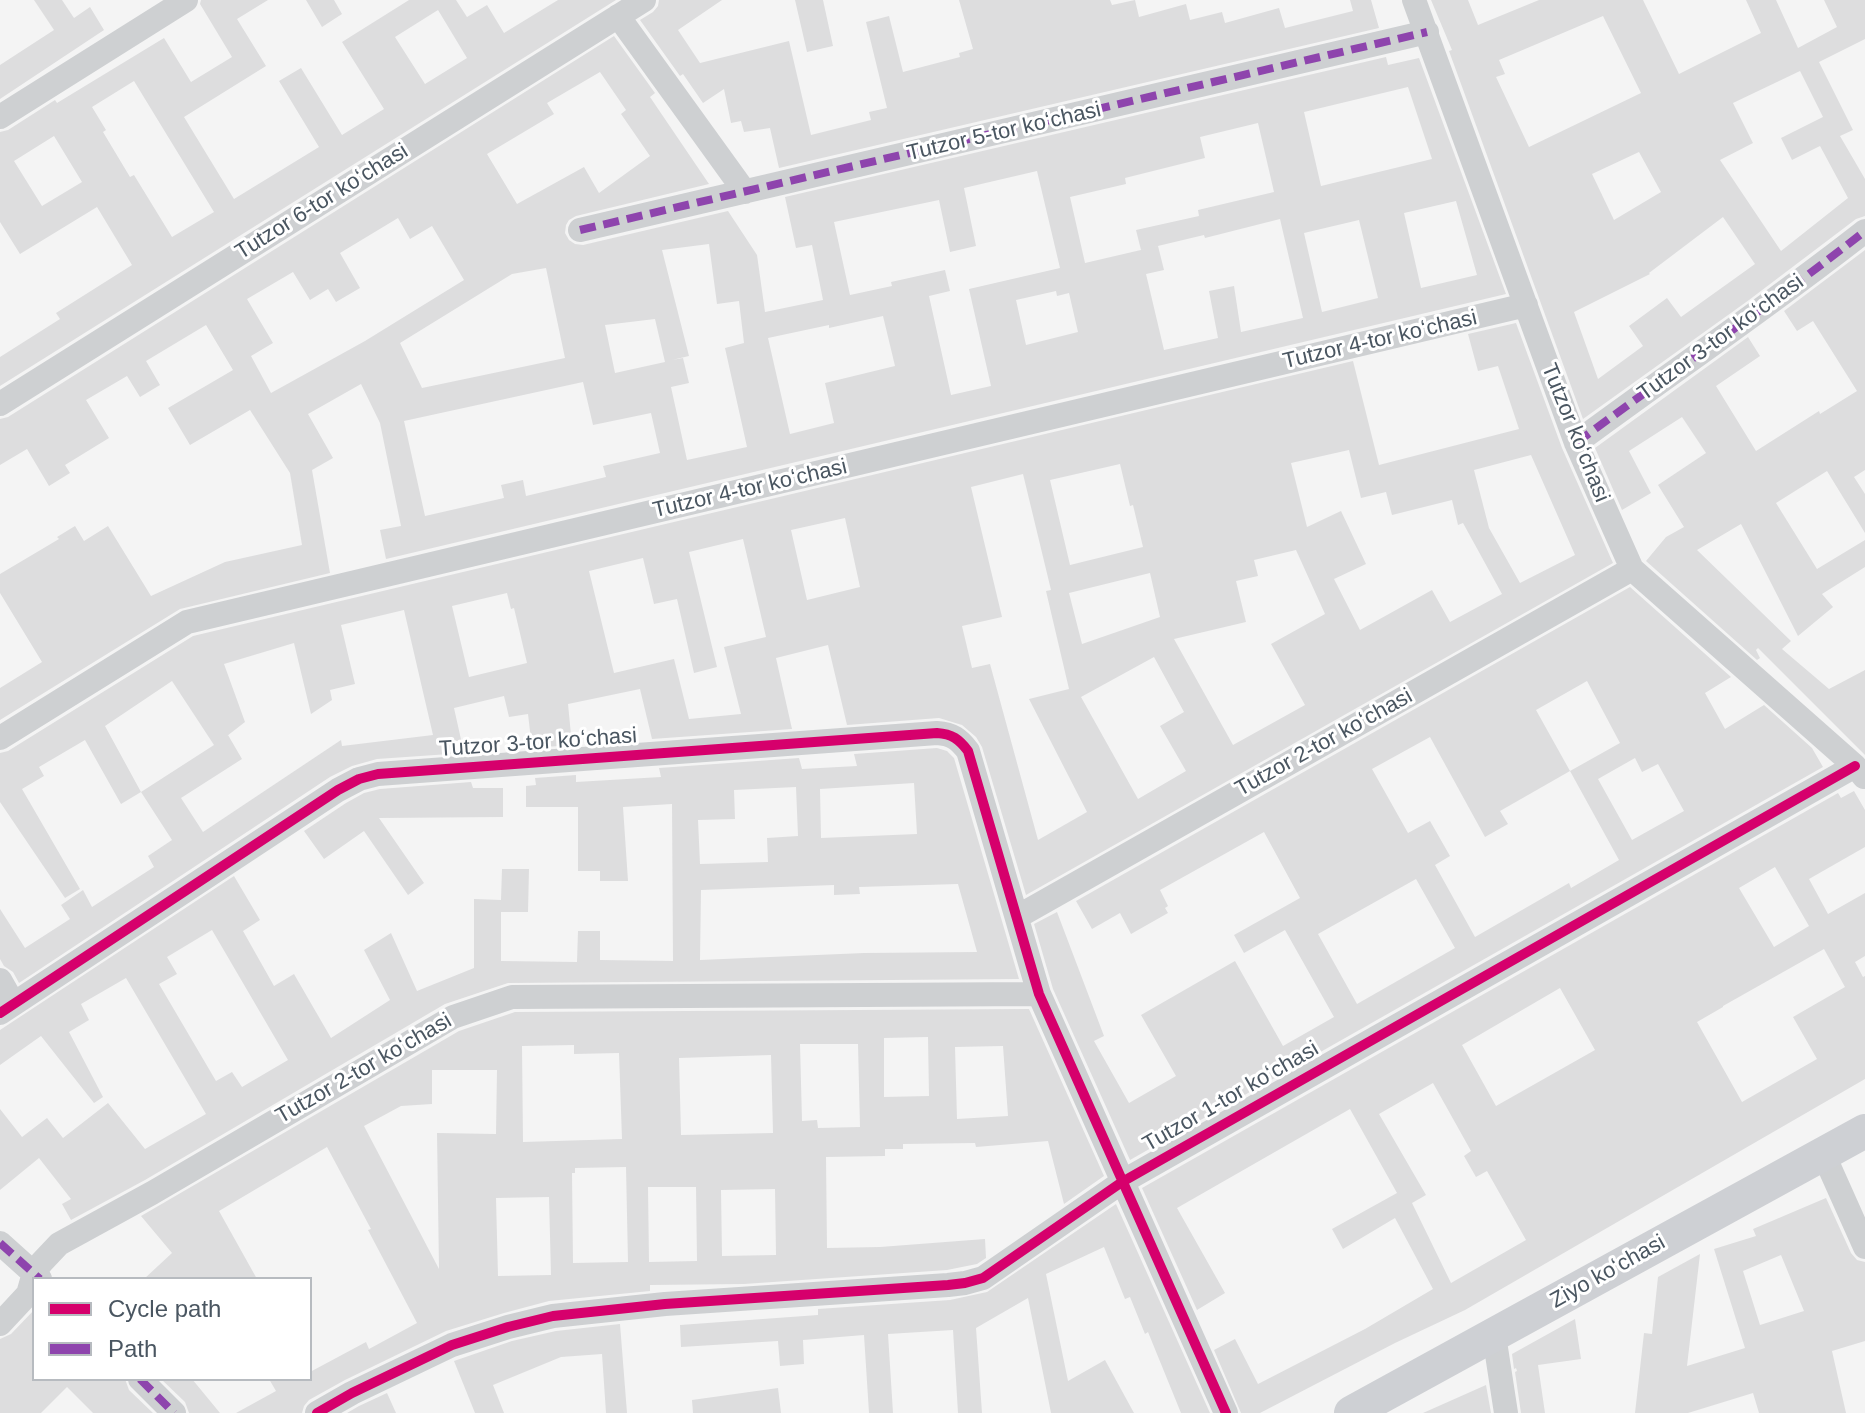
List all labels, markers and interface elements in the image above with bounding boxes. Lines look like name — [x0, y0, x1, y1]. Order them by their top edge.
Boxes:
street label: Tutzor 5-tor koʻchasi — [904, 97, 1104, 167]
street label: Tutzor 6-tor koʻchasi — [231, 138, 413, 266]
street label: Tutzor 3-tor koʻchasi — [1633, 269, 1809, 407]
street label: Tutzor 4-tor koʻchasi — [1280, 305, 1480, 375]
street label: Tutzor koʻchasi — [1535, 360, 1615, 506]
street label: Tutzor 4-tor koʻchasi — [650, 454, 850, 524]
street label: Tutzor 2-tor koʻchasi — [1231, 683, 1417, 803]
street label: Tutzor 3-tor koʻchasi — [438, 723, 638, 763]
street label: Tutzor 2-tor koʻchasi — [271, 1008, 457, 1130]
street label: Tutzor 1-tor koʻchasi — [1138, 1036, 1324, 1158]
street label: Ziyo koʻchasi — [1546, 1230, 1670, 1314]
legend — [32, 1277, 312, 1381]
text: Cycle path — [108, 1295, 221, 1322]
text: Path — [108, 1335, 157, 1362]

